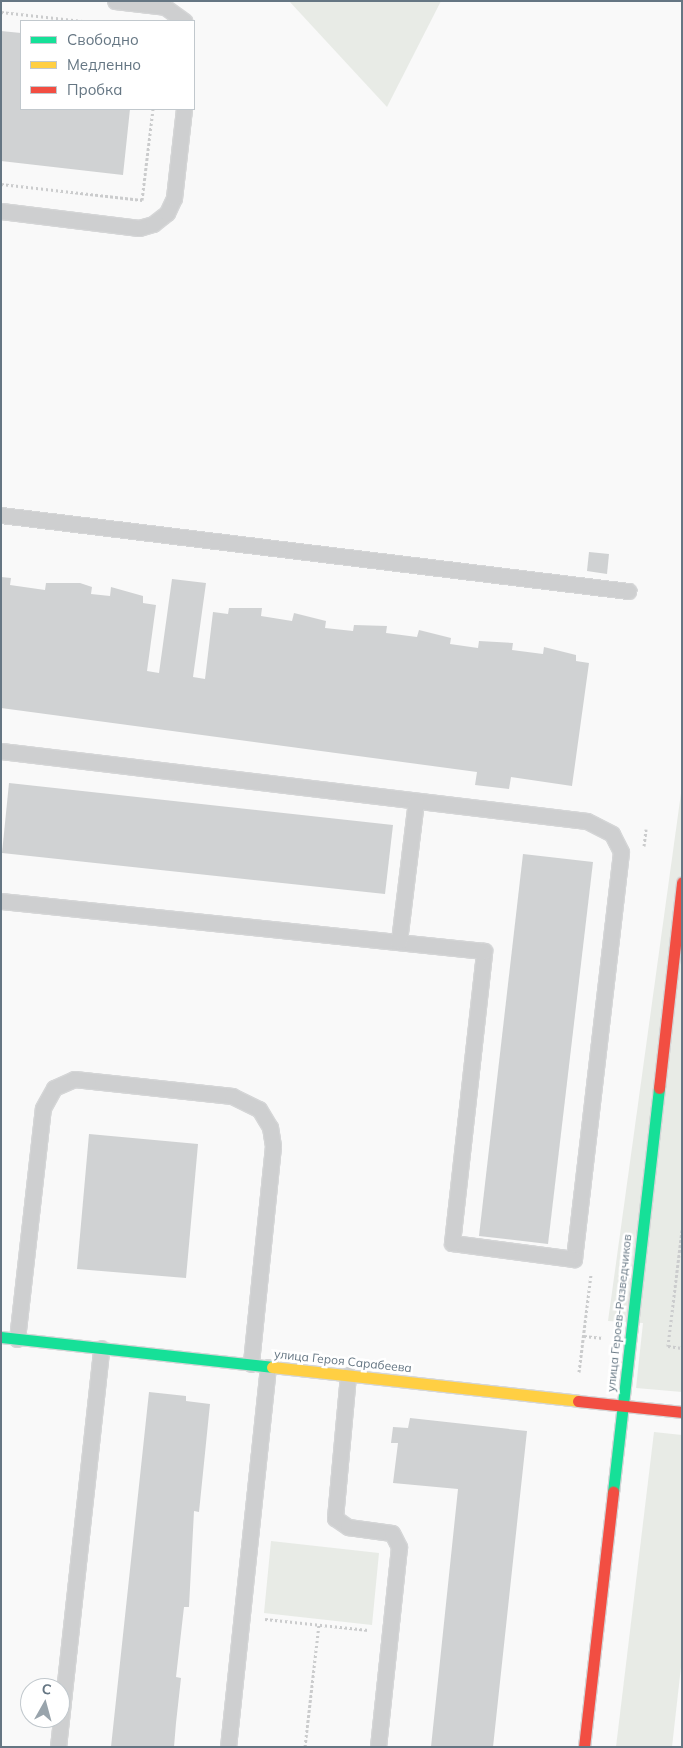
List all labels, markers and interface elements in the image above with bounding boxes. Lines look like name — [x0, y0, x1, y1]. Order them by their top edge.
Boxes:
legend — [20, 20, 195, 110]
text: Свободно — [67, 30, 139, 49]
text: Медленно — [67, 55, 141, 74]
text: Пробка — [67, 80, 122, 99]
street label: улица Героев-Разведчиков — [604, 1233, 634, 1393]
street label: улица Героя Сарабеева — [273, 1347, 413, 1375]
north arrow — [20, 1678, 70, 1728]
text: С — [41, 1680, 53, 1699]

